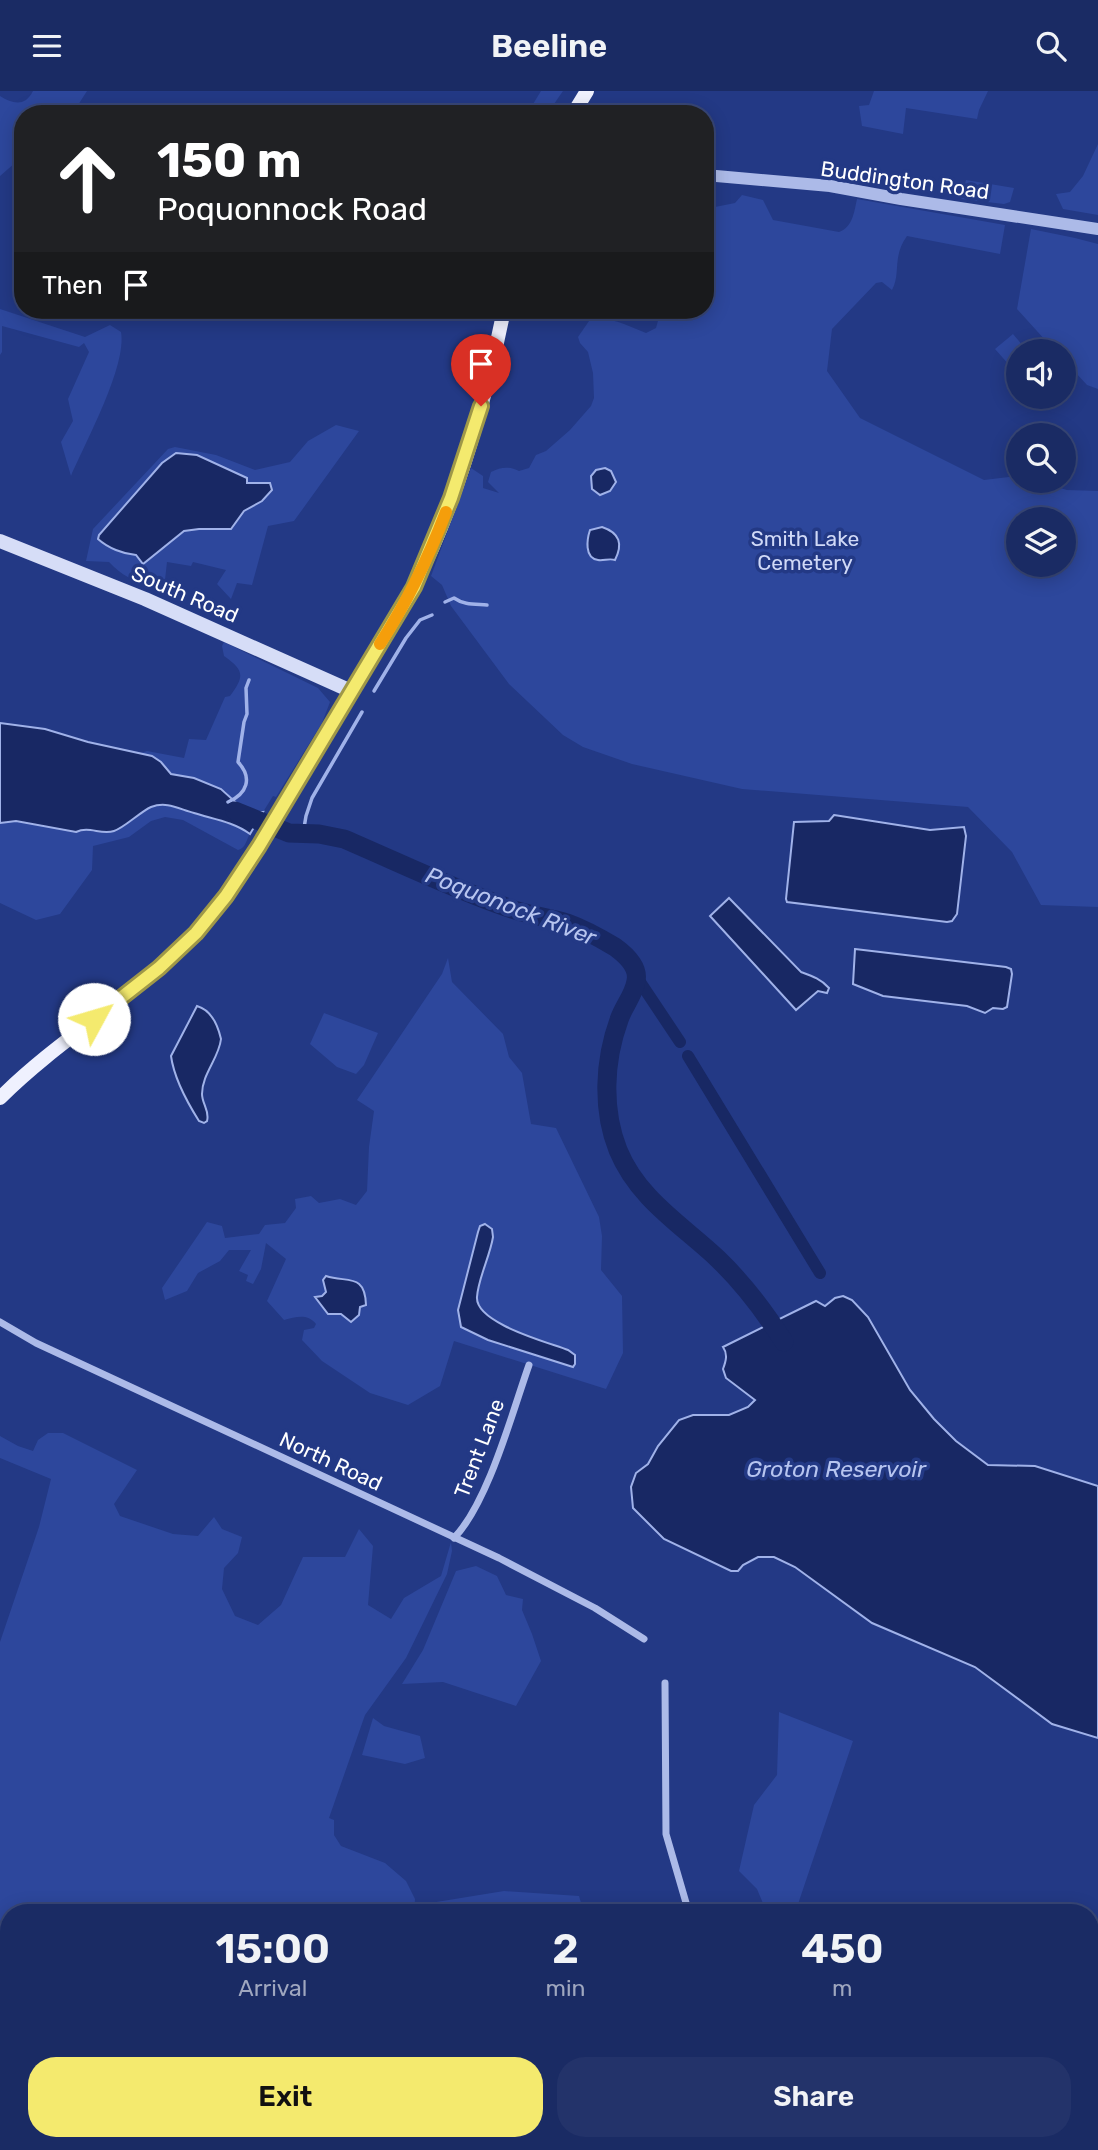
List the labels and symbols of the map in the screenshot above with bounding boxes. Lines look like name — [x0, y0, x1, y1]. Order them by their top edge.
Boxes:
street label: Buddington Road — [819, 156, 991, 204]
pin — [451, 334, 511, 406]
park label: Smith Lake Cemetery — [751, 526, 859, 575]
street label: South Road — [128, 560, 242, 628]
water label: Poquonock River — [422, 861, 601, 952]
position arrow — [57, 982, 131, 1056]
street label: Trent Lane — [449, 1395, 509, 1501]
street label: North Road — [276, 1426, 386, 1496]
water label: Groton Reservoir — [746, 1455, 927, 1483]

